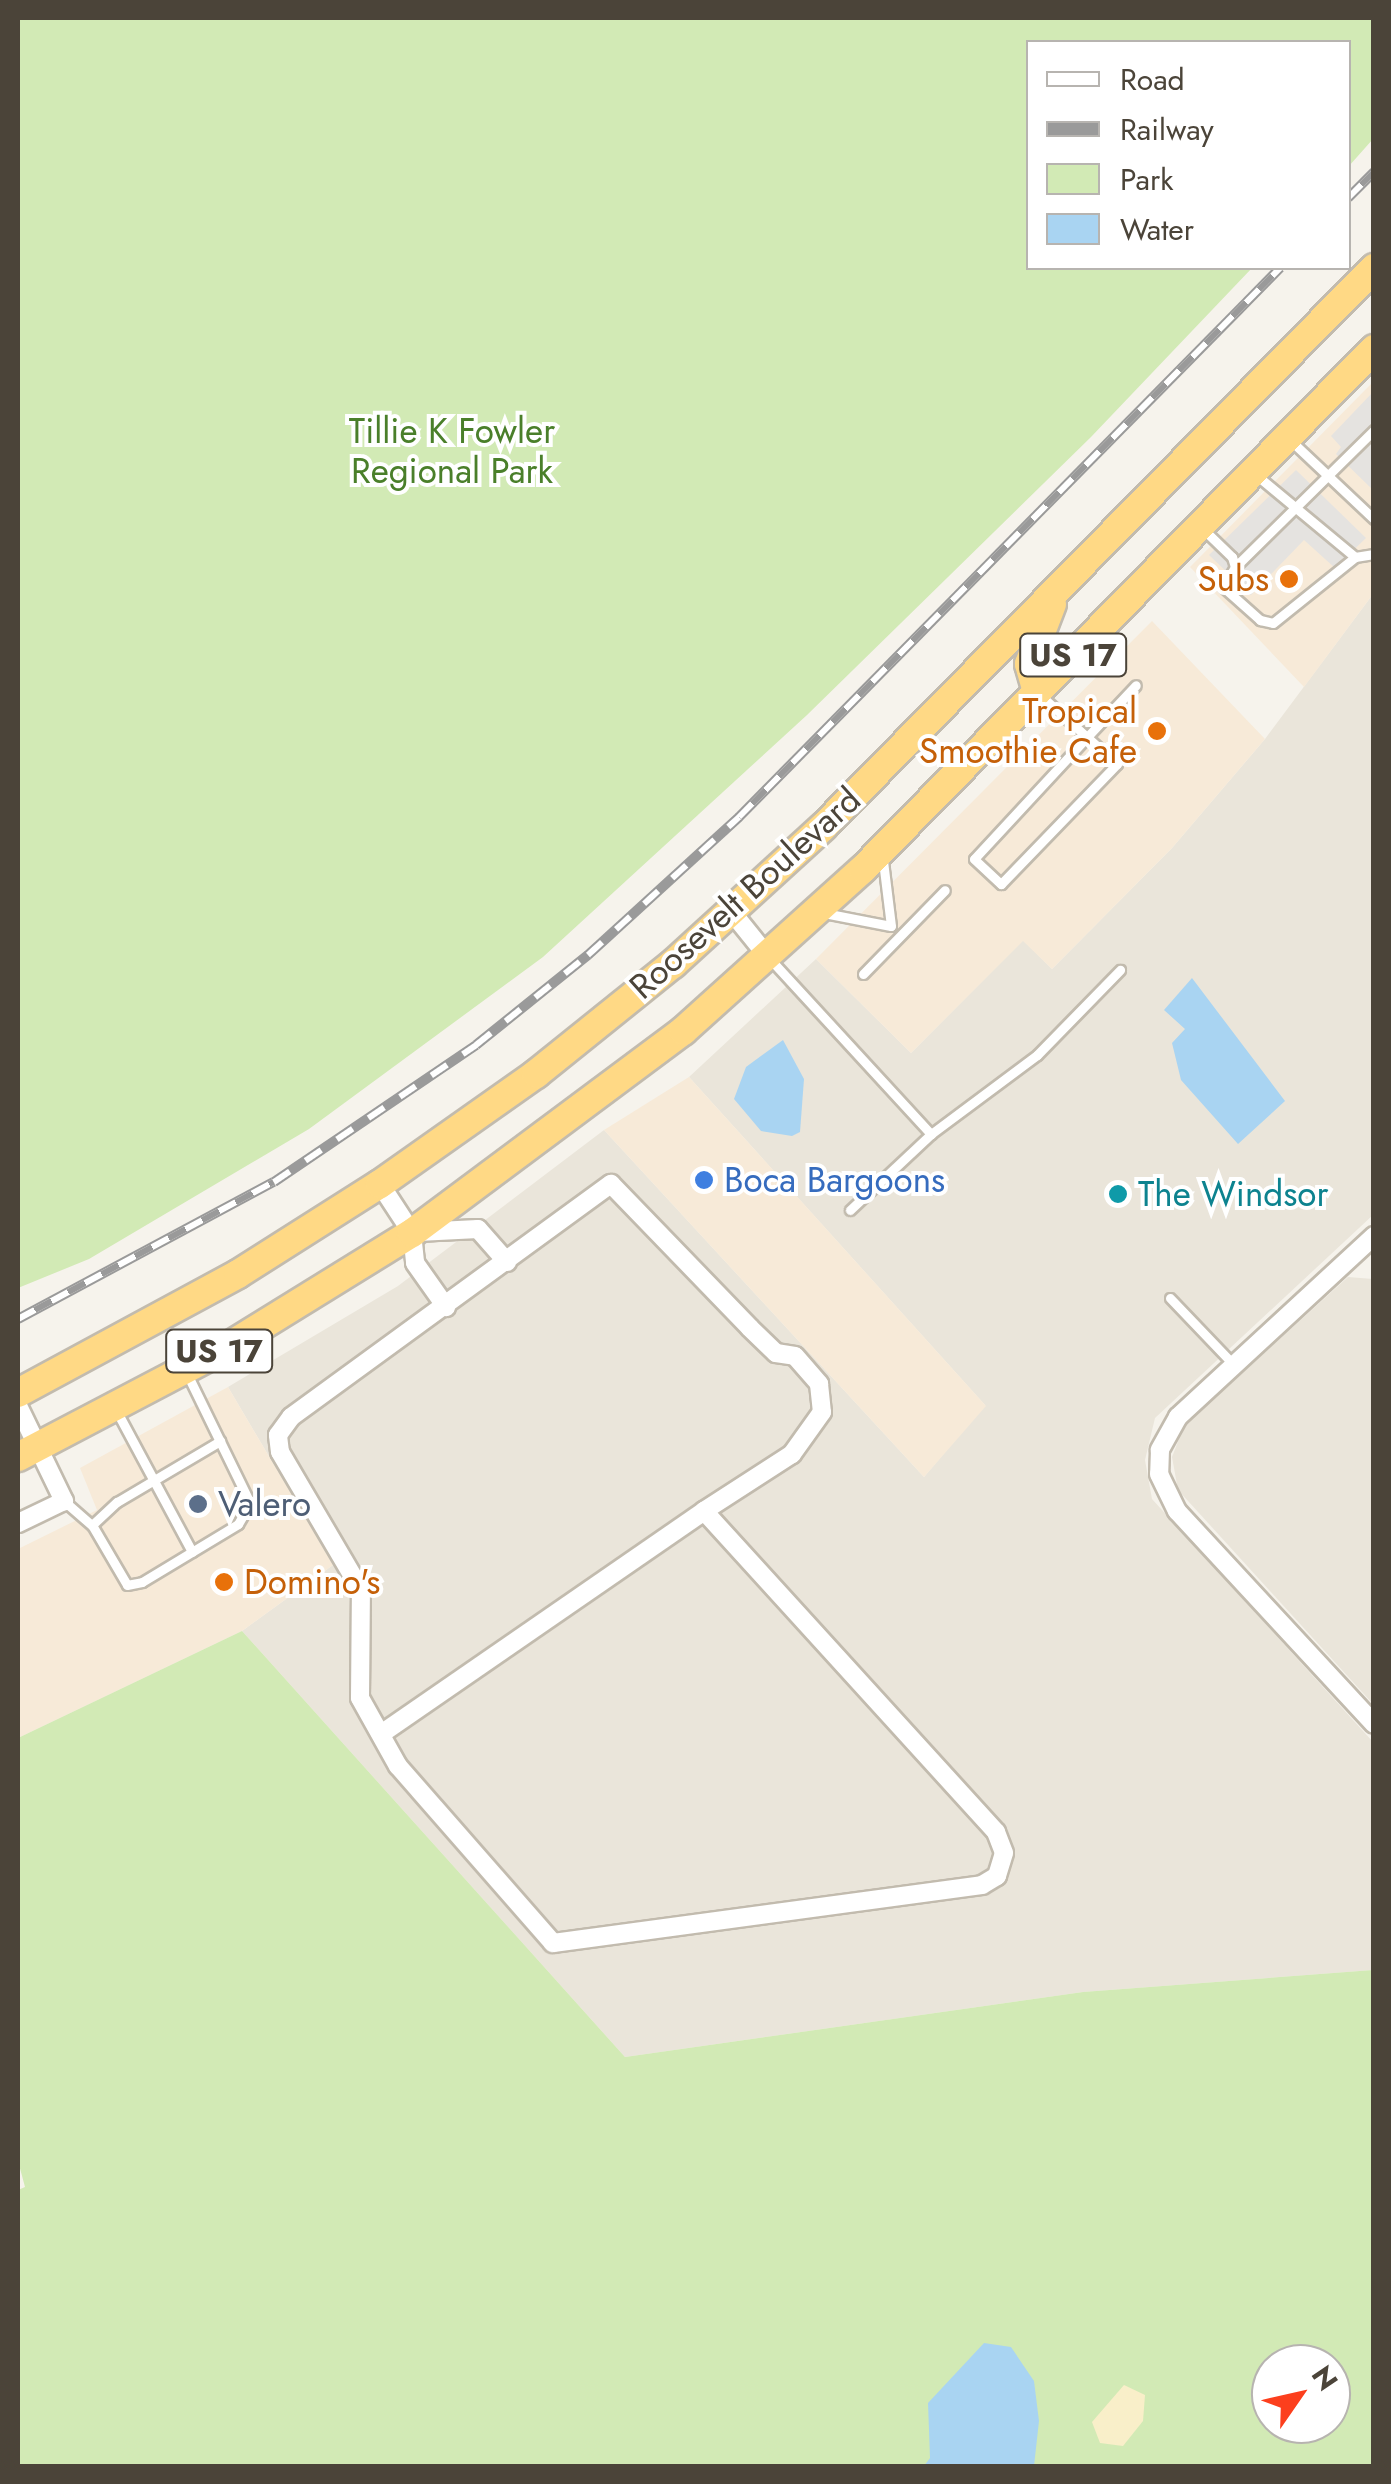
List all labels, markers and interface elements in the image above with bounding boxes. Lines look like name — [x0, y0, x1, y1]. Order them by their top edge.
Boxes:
legend — [1026, 40, 1351, 270]
text: Road — [1120, 58, 1185, 101]
text: Railway — [1120, 108, 1214, 151]
text: Park — [1120, 158, 1173, 201]
text: Water — [1120, 208, 1194, 251]
park label: Tillie K Fowler Regional Park — [349, 410, 555, 492]
place label: Subs — [1197, 558, 1269, 600]
marker: Subs — [1278, 568, 1300, 590]
road number: US 17 — [1018, 628, 1128, 682]
place label: Tropical Smoothie Cafe — [919, 690, 1137, 772]
marker: Tropical Smoothie Cafe — [1146, 720, 1168, 742]
street label: Roosevelt Boulevard — [621, 778, 869, 1008]
place label: Boca Bargoons — [724, 1159, 945, 1201]
marker: Boca Bargoons — [693, 1169, 715, 1191]
place label: The Windsor — [1138, 1173, 1328, 1215]
marker: The Windsor — [1107, 1183, 1129, 1205]
road number: US 17 — [164, 1324, 274, 1378]
place label: Valero — [218, 1483, 311, 1525]
marker: Valero — [187, 1493, 209, 1515]
place label: Domino's — [244, 1561, 380, 1603]
marker: Domino's — [213, 1571, 235, 1593]
north arrow — [1251, 2344, 1351, 2444]
text: N — [1301, 2357, 1348, 2399]

